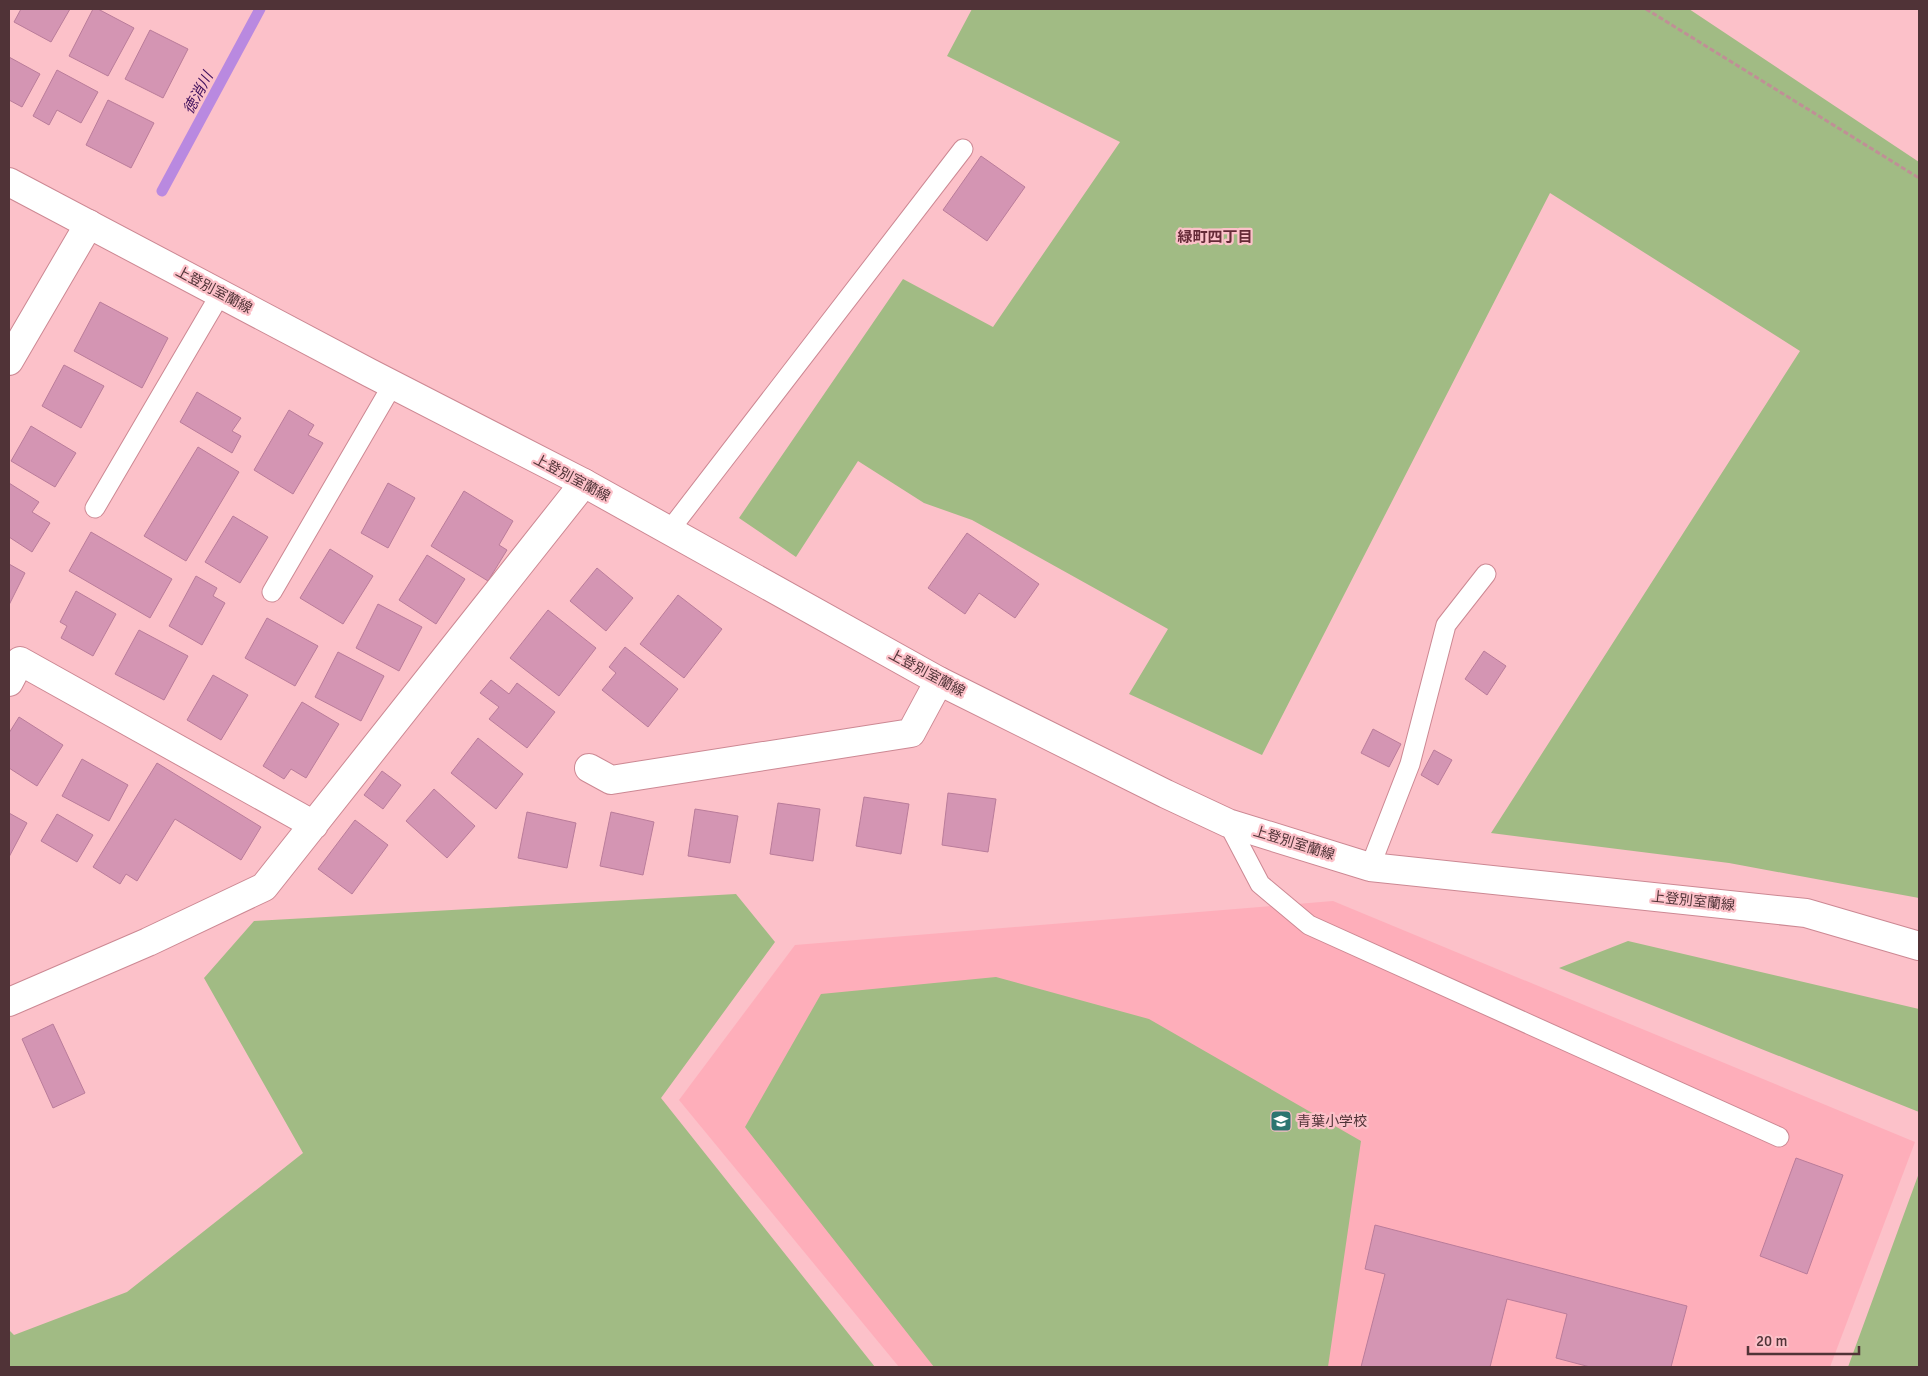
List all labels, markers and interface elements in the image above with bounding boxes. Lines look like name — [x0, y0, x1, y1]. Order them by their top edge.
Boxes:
water label: 徳消川 — [179, 67, 217, 117]
district label: 緑町四丁目 — [1177, 228, 1253, 246]
street label: 上登別室蘭線 — [173, 263, 255, 317]
street label: 上登別室蘭線 — [531, 451, 613, 505]
street label: 上登別室蘭線 — [886, 646, 968, 700]
street label: 上登別室蘭線 — [1251, 823, 1337, 863]
street label: 上登別室蘭線 — [1650, 888, 1736, 914]
school or university icon: 青葉小学校 — [1269, 1109, 1293, 1133]
place label: 青葉小学校 — [1297, 1113, 1367, 1130]
scale bar — [1748, 1324, 1859, 1356]
text: 20 m — [1756, 1332, 1787, 1350]

